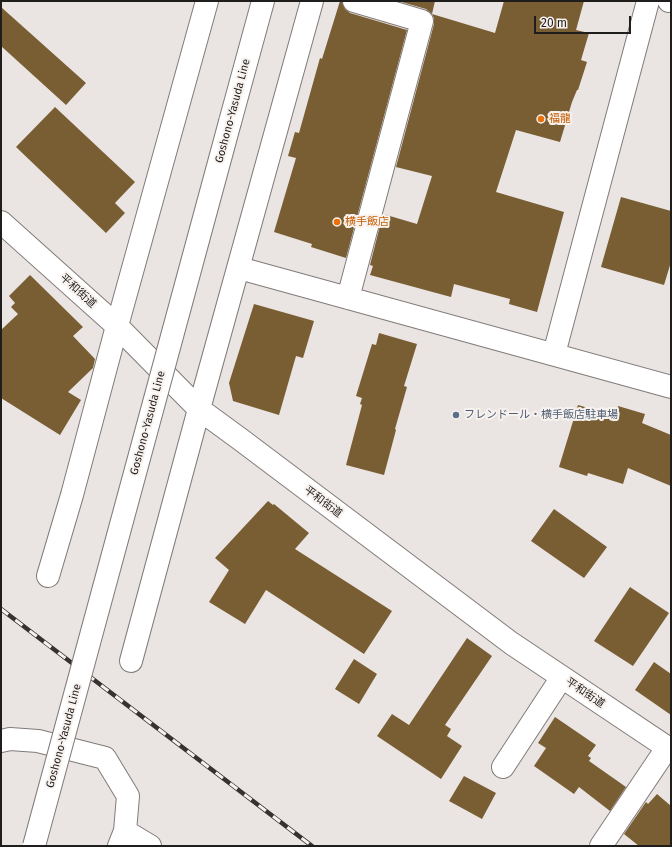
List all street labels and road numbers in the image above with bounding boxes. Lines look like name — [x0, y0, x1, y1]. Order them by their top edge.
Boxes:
street label: Goshono-Yasuda Line — [213, 58, 253, 164]
street label: 平和街道 — [57, 271, 99, 311]
street label: Goshono-Yasuda Line — [128, 370, 168, 476]
street label: 平和街道 — [301, 483, 345, 521]
street label: 平和街道 — [563, 675, 607, 711]
street label: Goshono-Yasuda Line — [44, 683, 84, 789]

